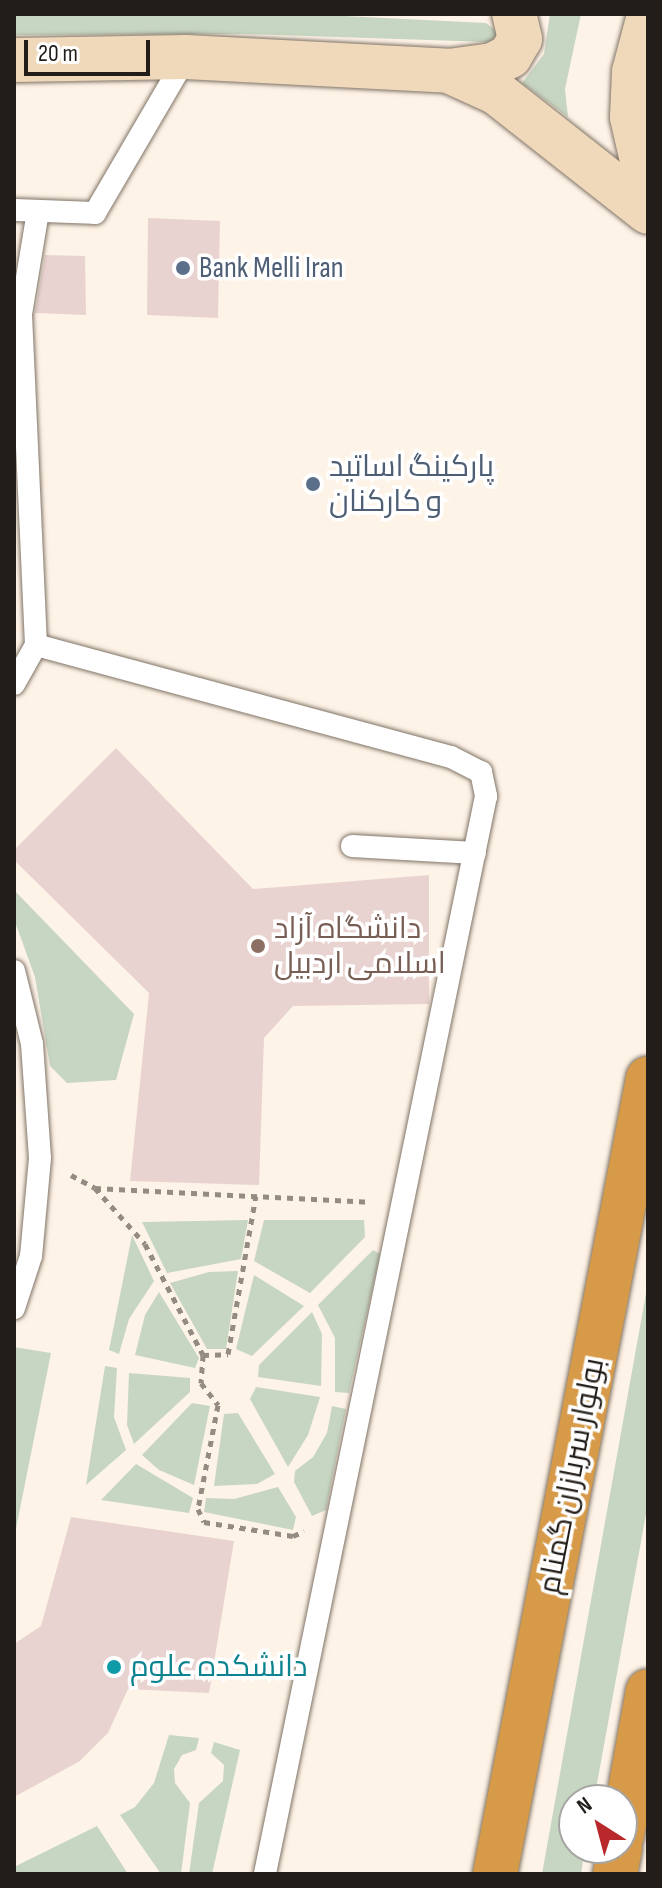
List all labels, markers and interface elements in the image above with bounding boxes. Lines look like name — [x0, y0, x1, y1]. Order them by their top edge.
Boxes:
scale bar — [28, 24, 154, 74]
text: 20 m — [38, 39, 78, 68]
place label: Bank Melli Iran — [199, 250, 344, 286]
marker: Bank Melli Iran — [174, 259, 192, 277]
place label: پارکینگ اساتید و کارکنان — [329, 449, 494, 520]
marker: پارکینگ اساتید و کارکنان — [304, 475, 322, 493]
place label: دانشگاه آزاد اسلامی اردبیل — [274, 911, 446, 982]
marker: دانشگاه آزاد اسلامی اردبیل — [249, 937, 267, 955]
street label: بولوار سربازان گمنام — [531, 1355, 613, 1597]
place label: دانشکده علوم — [130, 1649, 308, 1685]
marker: دانشکده علوم — [105, 1658, 123, 1676]
north arrow — [558, 1784, 638, 1864]
text: N — [572, 1791, 597, 1820]

